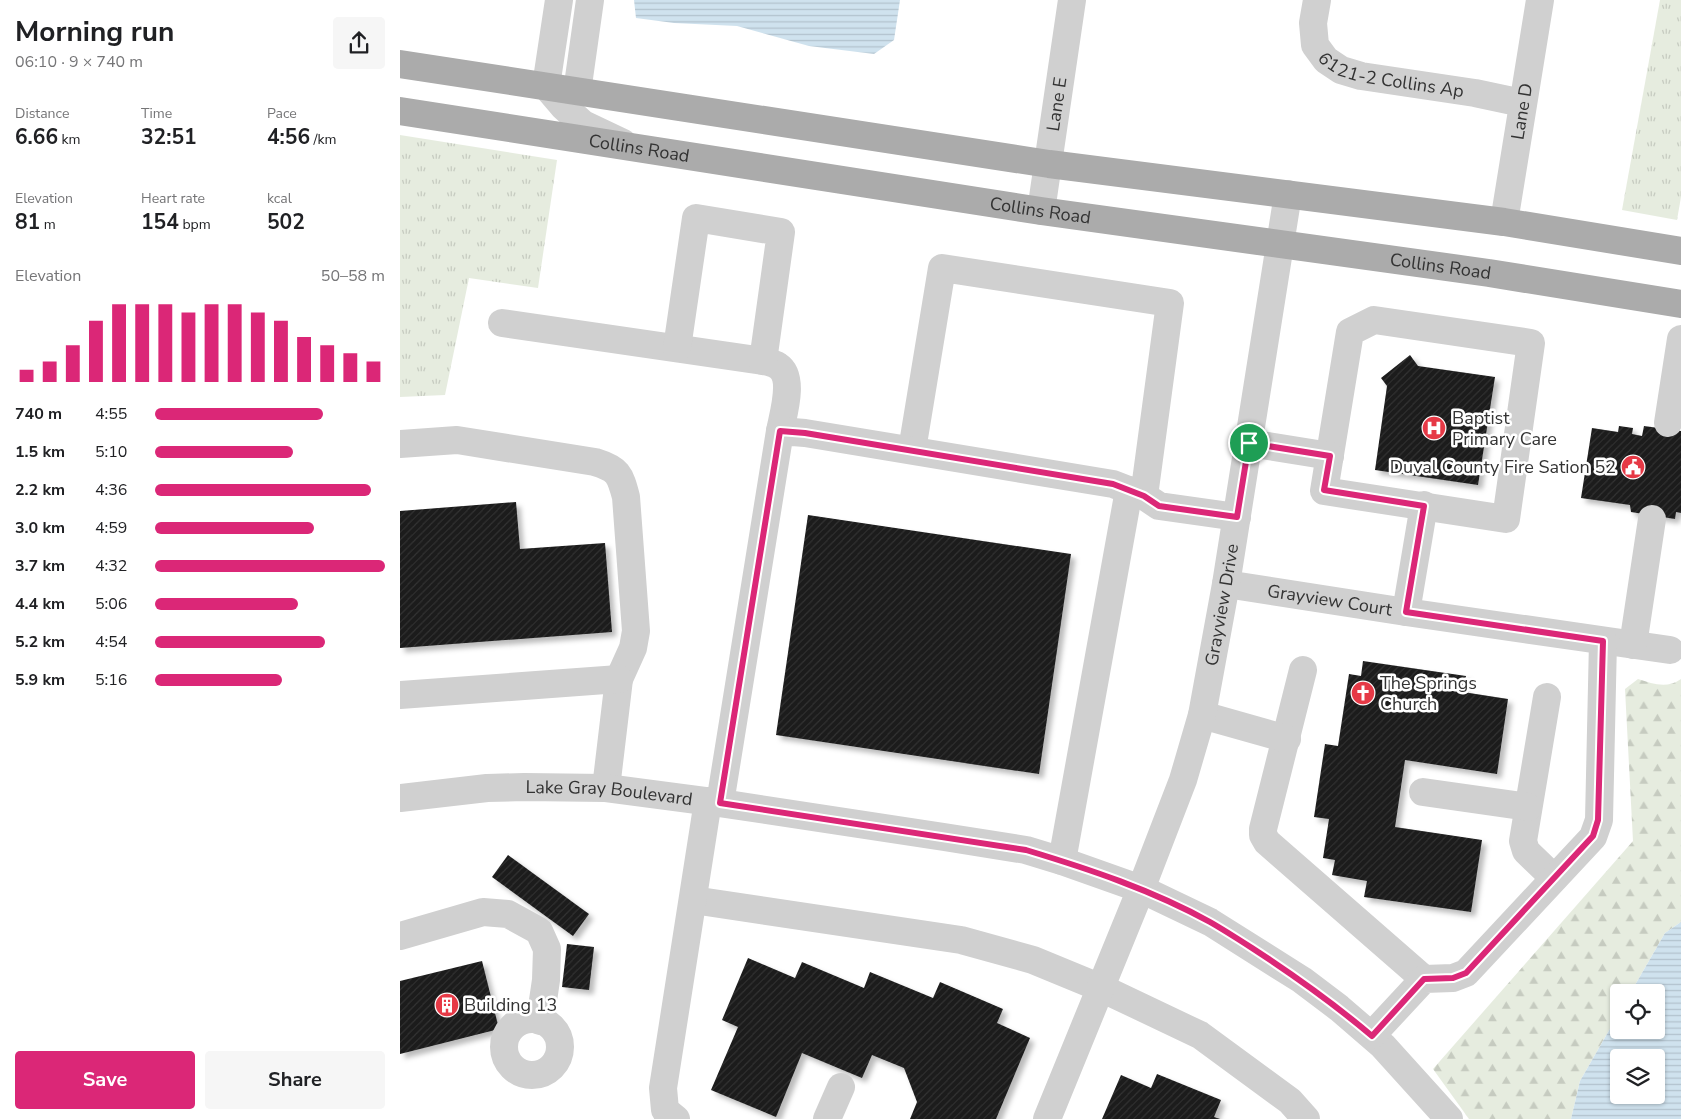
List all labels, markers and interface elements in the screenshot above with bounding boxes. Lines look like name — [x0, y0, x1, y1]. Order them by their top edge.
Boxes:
text: Morning run — [15, 13, 174, 51]
button: share — [333, 17, 385, 69]
street label: 6121-2 Collins Ap — [1312, 47, 1466, 103]
text: 06:10 · 9 × 740 m — [15, 51, 143, 73]
street label: Lane E — [1041, 76, 1073, 133]
street label: Lane D — [1506, 81, 1538, 142]
text: Distance — [15, 104, 69, 123]
text: Time — [141, 104, 172, 123]
text: Pace — [267, 104, 297, 123]
text: 6.66 — [15, 123, 58, 151]
text: 32:51 — [141, 123, 197, 151]
text: 4:56 — [267, 123, 310, 151]
street label: Collins Road — [587, 129, 691, 168]
text: km — [58, 130, 81, 149]
text: /km — [310, 130, 337, 149]
text: Elevation — [15, 189, 73, 208]
text: Heart rate — [141, 189, 205, 208]
text: kcal — [267, 189, 292, 208]
street label: Collins Road — [988, 191, 1092, 230]
text: 81 — [15, 208, 40, 236]
text: 154 — [141, 208, 179, 236]
text: 502 — [267, 208, 305, 236]
text: m — [40, 215, 56, 234]
text: bpm — [179, 215, 211, 234]
street label: Collins Road — [1388, 247, 1493, 285]
text: Elevation — [15, 265, 81, 287]
text: 50–58 m — [321, 265, 385, 287]
text: 740 m — [15, 403, 62, 425]
text: 4:55 — [95, 403, 127, 425]
place label: Baptist Primary Care — [1452, 406, 1557, 451]
hospital icon: Baptist Primary Care — [1421, 415, 1447, 441]
pin — [1228, 422, 1270, 464]
icon: arrive — [1235, 429, 1263, 457]
text: 1.5 km — [15, 441, 65, 463]
text: 5:10 — [95, 441, 127, 463]
public building icon: Duval County Fire Sation 52 — [1620, 454, 1646, 480]
place label: Duval County Fire Sation 52 — [1390, 455, 1616, 479]
text: 2.2 km — [15, 479, 65, 501]
text: 4:36 — [95, 479, 127, 501]
text: 3.0 km — [15, 517, 65, 539]
text: 4:59 — [95, 517, 127, 539]
street label: Grayview Drive — [1199, 542, 1244, 668]
text: 3.7 km — [15, 555, 65, 577]
text: 4:32 — [95, 555, 127, 577]
street label: Grayview Court — [1266, 579, 1395, 622]
text: 4.4 km — [15, 593, 65, 615]
text: 5:06 — [95, 593, 127, 615]
text: 5.2 km — [15, 631, 65, 653]
text: 4:54 — [95, 631, 127, 653]
text: 5.9 km — [15, 669, 65, 691]
text: 5:16 — [95, 669, 127, 691]
place label: The Springs Church — [1380, 671, 1477, 716]
church icon: The Springs Church — [1350, 680, 1376, 706]
street label: Lake Gray Boulevard — [525, 775, 694, 811]
map controls — [1610, 984, 1665, 1104]
button: locate — [1610, 984, 1665, 1039]
building icon: Building 13 — [434, 992, 460, 1018]
place label: Building 13 — [464, 993, 557, 1017]
button: layers — [1610, 1049, 1665, 1104]
button: Save — [15, 1051, 195, 1109]
button: Share — [205, 1051, 385, 1109]

